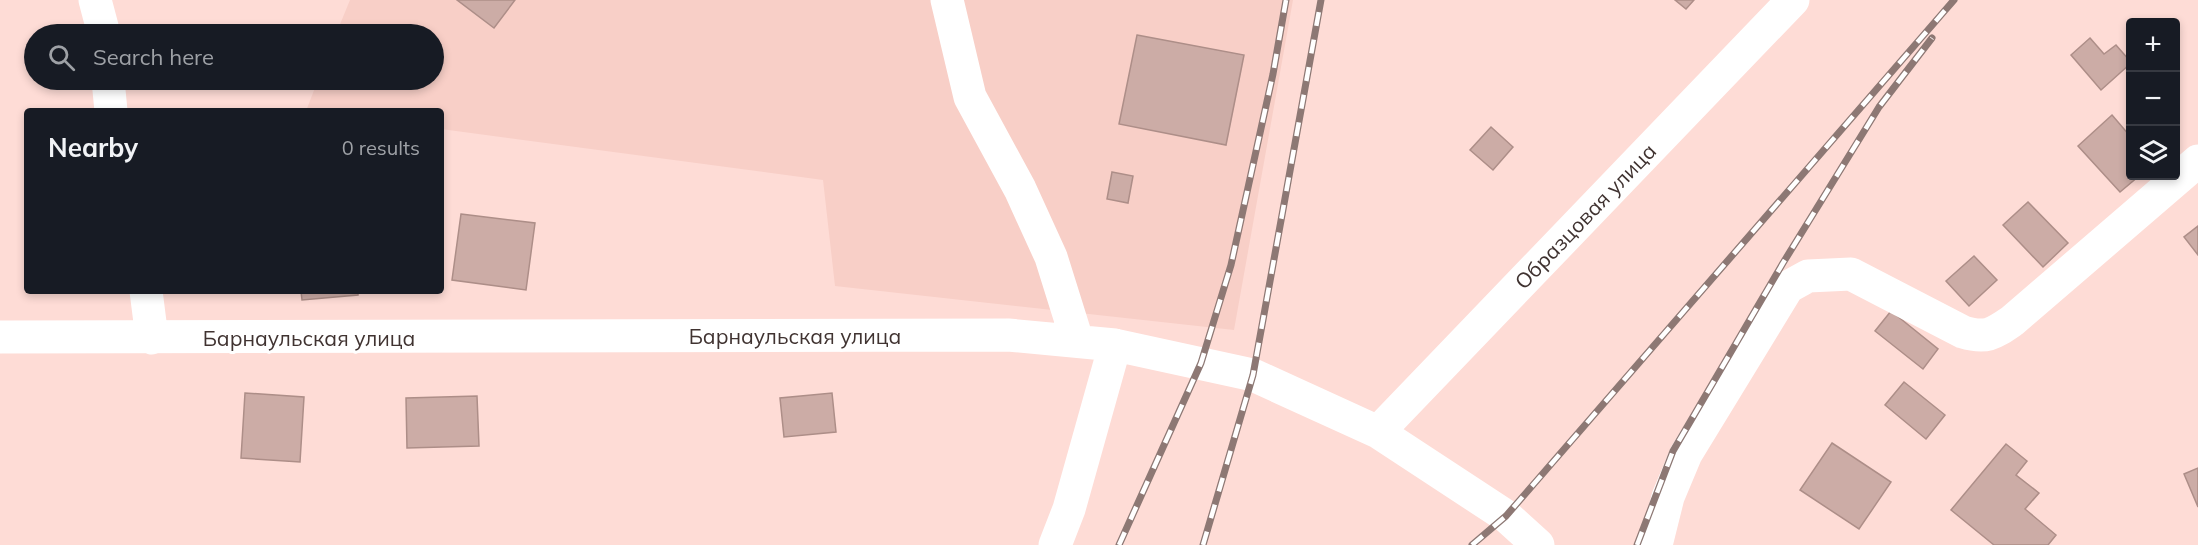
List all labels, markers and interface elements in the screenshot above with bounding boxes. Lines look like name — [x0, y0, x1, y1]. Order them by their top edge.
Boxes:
map controls — [2126, 18, 2180, 180]
button: + — [2126, 18, 2180, 72]
search box — [24, 24, 444, 90]
icon: search — [45, 41, 78, 74]
text: Search here — [93, 43, 214, 71]
button: − — [2126, 72, 2180, 126]
button: layers — [2126, 126, 2180, 180]
text: Nearby — [48, 131, 138, 164]
text: 0 results — [342, 135, 420, 160]
street label: Образцовая улица — [1509, 138, 1661, 294]
street label: Барнаульская улица — [689, 323, 901, 349]
street label: Барнаульская улица — [203, 325, 415, 351]

